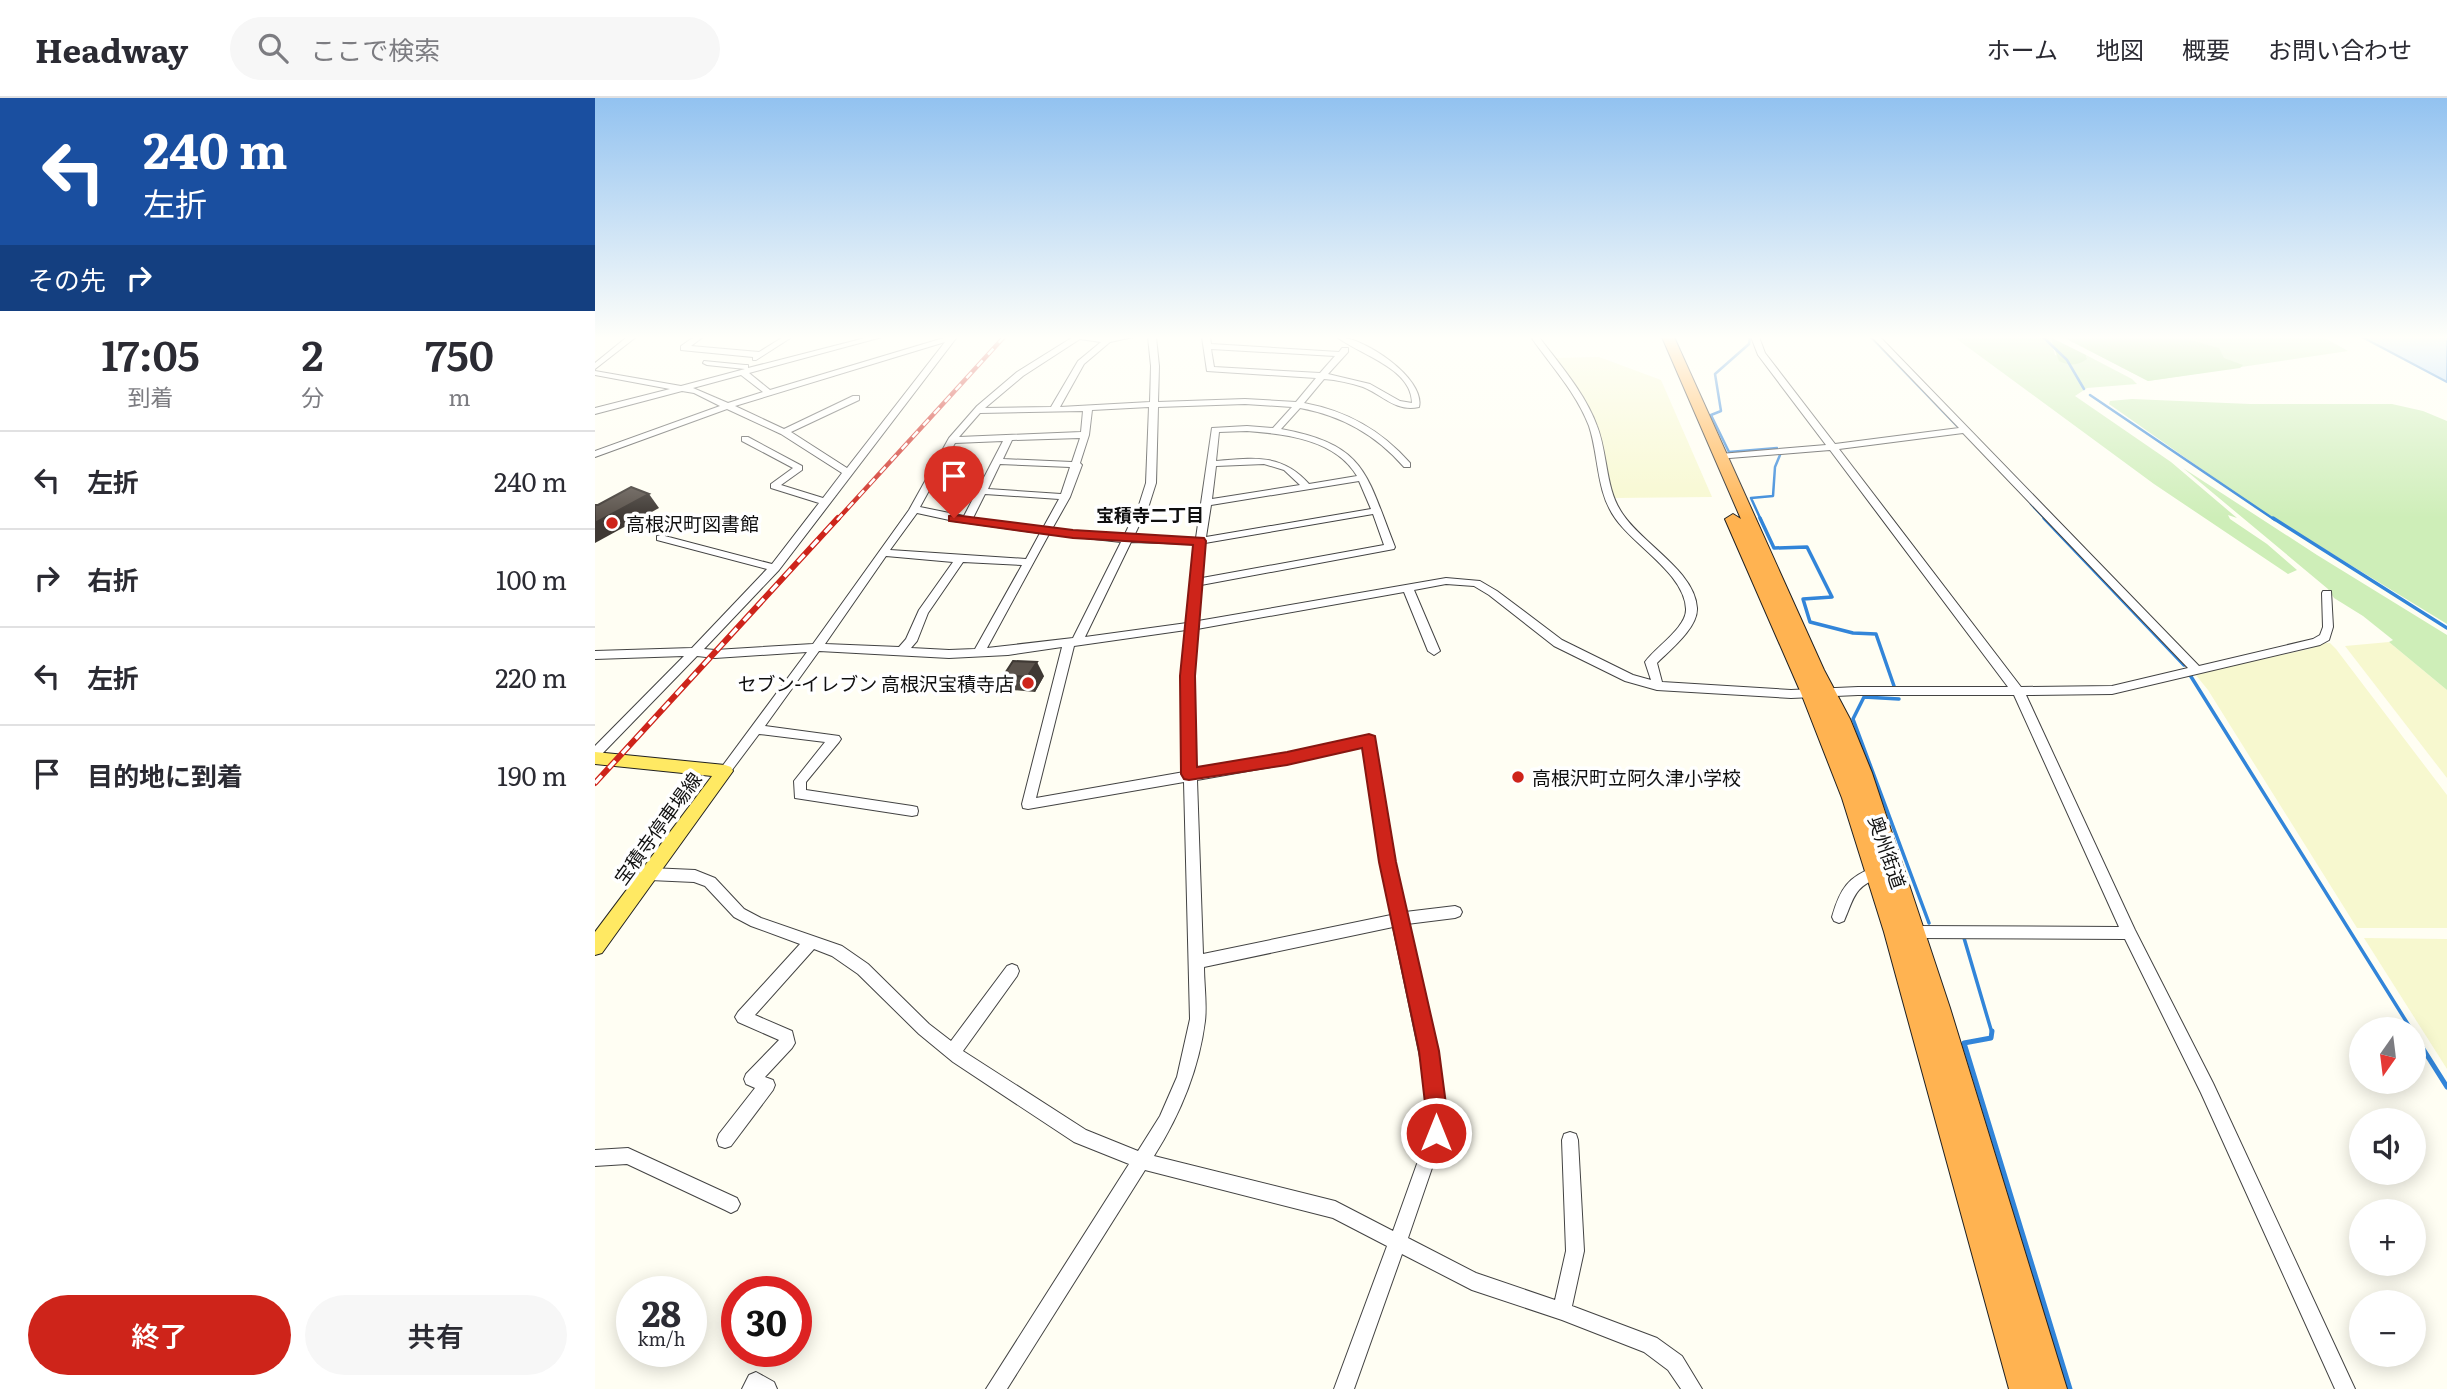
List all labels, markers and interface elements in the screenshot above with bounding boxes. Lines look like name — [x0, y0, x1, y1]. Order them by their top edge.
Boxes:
search box — [230, 17, 720, 80]
text: Headway — [35, 24, 188, 73]
icon: search — [254, 29, 292, 67]
text: ここで検索 — [310, 29, 440, 68]
text: ホーム — [1987, 31, 2058, 66]
text: 地図 — [2096, 31, 2144, 66]
text: 概要 — [2182, 31, 2230, 66]
text: お問い合わせ — [2268, 31, 2412, 66]
text: 240 m — [143, 111, 288, 184]
icon: left — [28, 126, 119, 217]
text: 左折 — [143, 178, 207, 226]
text: その先 — [28, 259, 106, 298]
icon: right — [120, 259, 158, 297]
text: 17:05 — [101, 322, 200, 384]
text: 2 — [301, 322, 323, 384]
text: 750 — [425, 322, 494, 384]
text: 到着 — [127, 379, 173, 413]
text: 分 — [301, 379, 324, 413]
text: m — [448, 379, 471, 413]
pin — [924, 446, 984, 518]
icon: arrive — [935, 457, 973, 495]
icon: left — [28, 461, 66, 499]
text: 左折 — [87, 461, 139, 500]
text: 240 m — [494, 461, 567, 500]
district label: 宝積寺二丁目 — [1096, 501, 1204, 528]
place label: 高根沢町図書館 — [626, 509, 759, 537]
marker: 高根沢町図書館 — [604, 515, 620, 531]
icon: right — [28, 559, 66, 597]
text: 右折 — [87, 559, 139, 598]
text: 100 m — [496, 559, 567, 598]
icon: left — [28, 657, 66, 695]
text: 左折 — [87, 657, 139, 696]
text: 220 m — [495, 657, 567, 696]
place label: セブン-イレブン 高根沢宝積寺店 — [737, 669, 1014, 697]
marker: セブン-イレブン 高根沢宝積寺店 — [1020, 675, 1036, 691]
icon: arrive — [28, 755, 66, 793]
text: 目的地に到着 — [87, 755, 243, 794]
text: 190 m — [497, 755, 567, 794]
place label: 高根沢町立阿久津小学校 — [1532, 763, 1741, 791]
street label: 宝積寺停車場線 — [607, 766, 707, 890]
marker: 高根沢町立阿久津小学校 — [1510, 769, 1526, 785]
street label: 奥州街道 — [1862, 812, 1914, 892]
north arrow — [2349, 1017, 2425, 1094]
map controls — [2349, 1017, 2426, 1367]
position arrow — [1399, 1096, 1473, 1170]
button: sound — [2349, 1108, 2426, 1185]
button: + — [2349, 1199, 2426, 1276]
speed limit sign: 30 — [721, 1276, 812, 1367]
text: 28 — [642, 1286, 681, 1338]
button: − — [2349, 1290, 2426, 1367]
button: 終了 — [28, 1295, 291, 1375]
button: 共有 — [305, 1295, 567, 1375]
text: km/h — [638, 1325, 685, 1352]

